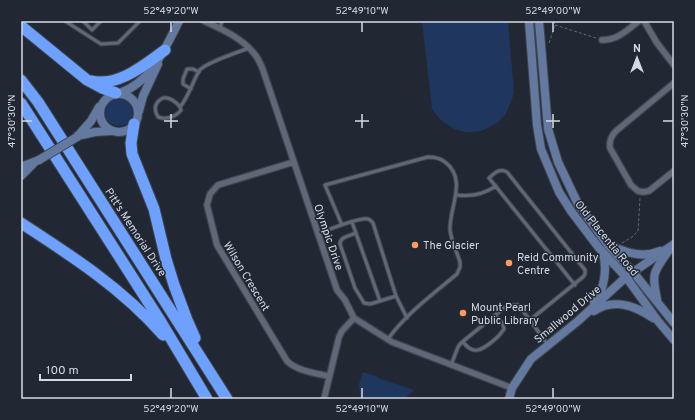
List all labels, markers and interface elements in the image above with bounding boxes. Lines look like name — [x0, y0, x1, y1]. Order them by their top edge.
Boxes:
text: 52°49'20"W — [143, 5, 199, 18]
text: 52°49'10"W — [335, 5, 389, 18]
text: 52°49'00"W — [525, 5, 581, 18]
north arrow — [617, 38, 657, 78]
text: N — [633, 42, 641, 56]
text: 47°30'30"N — [6, 94, 19, 148]
text: 47°30'30"N — [679, 94, 692, 148]
street label: Pitt's Memorial Drive — [101, 186, 169, 280]
street label: Old Placentia Road — [571, 198, 641, 279]
street label: Olympic Drive — [310, 202, 346, 273]
street label: Wilson Crescent — [220, 239, 272, 314]
place label: The Glacier — [423, 239, 480, 253]
marker: The Glacier — [410, 240, 420, 250]
place label: Reid Community Centre — [517, 251, 599, 278]
marker: Reid Community Centre — [504, 258, 514, 268]
street label: Smallwood Drive — [531, 283, 604, 347]
place label: Mount Pearl Public Library — [471, 301, 539, 328]
marker: Mount Pearl Public Library — [458, 308, 468, 318]
scale bar — [40, 356, 131, 382]
text: 100 m — [46, 363, 79, 379]
text: 52°49'20"W — [143, 403, 199, 416]
text: 52°49'10"W — [335, 403, 389, 416]
text: 52°49'00"W — [525, 403, 581, 416]

